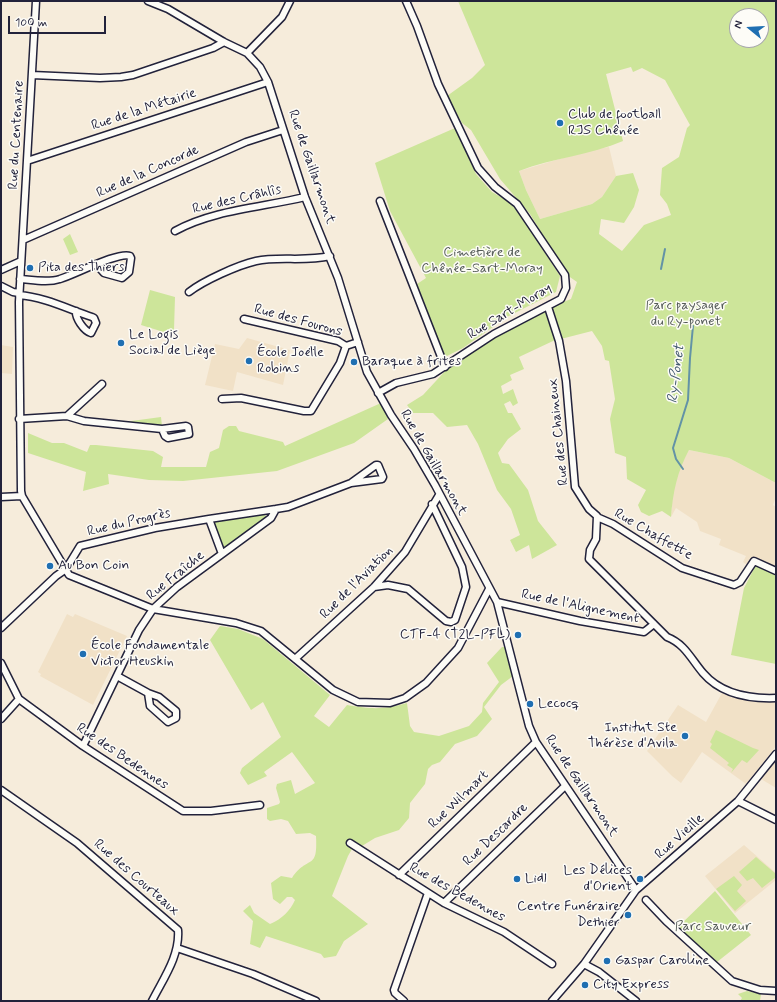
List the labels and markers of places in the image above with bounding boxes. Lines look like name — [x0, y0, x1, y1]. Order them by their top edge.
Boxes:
place label: Club de football RJS Chênée — [568, 107, 661, 140]
marker: Club de football RJS Chênée — [555, 118, 565, 128]
place label: Pita des Thiers — [38, 260, 124, 276]
marker: Pita des Thiers — [25, 263, 35, 273]
place label: Le Logis Social de Liège — [129, 327, 215, 360]
marker: Le Logis Social de Liège — [116, 338, 126, 348]
place label: École Joëlle Robins — [257, 345, 324, 378]
place label: Baraque à frites — [362, 354, 461, 370]
marker: École Joëlle Robins — [244, 356, 254, 366]
marker: Baraque à frites — [349, 357, 359, 367]
place label: Au Bon Coin — [58, 558, 129, 574]
marker: Au Bon Coin — [45, 561, 55, 571]
place label: CTF-4 (T2L-PFL) — [400, 627, 510, 643]
marker: CTF-4 (T2L-PFL) — [513, 630, 523, 640]
place label: École Fondamentale Victor Heuskin — [91, 638, 209, 670]
marker: École Fondamentale Victor Heuskin — [78, 649, 88, 659]
place label: Lecocq — [538, 696, 579, 712]
marker: Lecocq — [525, 699, 535, 709]
place label: Institut Ste Thérèse d'Avila — [588, 720, 677, 752]
marker: Institut Ste Thérèse d'Avila — [680, 731, 690, 741]
place label: Les Délices d'Orient — [564, 863, 632, 896]
place label: Lidl — [525, 871, 547, 887]
marker: Lidl — [512, 874, 522, 884]
marker: Les Délices d'Orient — [635, 874, 645, 884]
place label: Centre Funéraire Dethier — [517, 899, 620, 932]
marker: Centre Funéraire Dethier — [623, 910, 633, 920]
place label: Gaspar Caroline — [615, 953, 709, 969]
marker: Gaspar Caroline — [602, 956, 612, 966]
place label: City Express — [593, 977, 669, 993]
marker: City Express — [580, 980, 590, 990]

